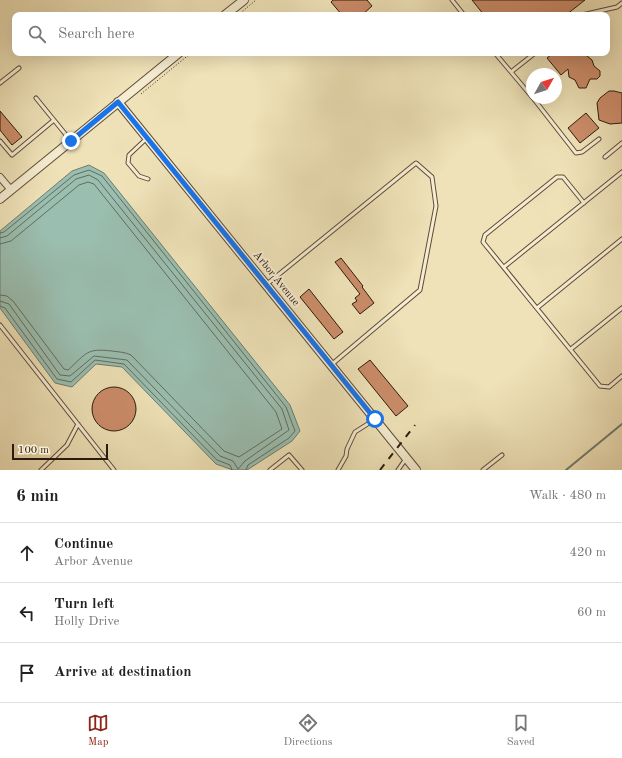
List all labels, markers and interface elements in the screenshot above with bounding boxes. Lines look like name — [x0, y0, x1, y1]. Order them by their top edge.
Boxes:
search box — [12, 12, 610, 56]
icon: search — [26, 23, 48, 45]
text: Search here — [58, 27, 135, 42]
north arrow — [526, 68, 562, 104]
route end — [62, 132, 80, 150]
street label: Arbor Avenue — [251, 250, 301, 308]
route start — [366, 410, 384, 428]
scale bar — [12, 442, 108, 461]
text: 100 m — [18, 445, 49, 456]
text: 6 min — [16, 488, 59, 505]
text: Walk · 480 m — [529, 489, 606, 502]
text: Continue — [54, 537, 113, 552]
icon: ahead — [16, 542, 38, 564]
text: 420 m — [569, 546, 606, 559]
text: Arbor Avenue — [54, 555, 133, 568]
text: Turn left — [54, 597, 114, 612]
icon: left — [16, 602, 38, 624]
text: 60 m — [577, 606, 606, 619]
text: Holly Drive — [54, 615, 119, 628]
icon: arrive — [16, 662, 38, 684]
text: Arrive at destination — [54, 665, 192, 680]
tab: Map — [87, 712, 109, 750]
tab: Directions — [284, 712, 332, 750]
tab: Saved — [507, 712, 535, 750]

